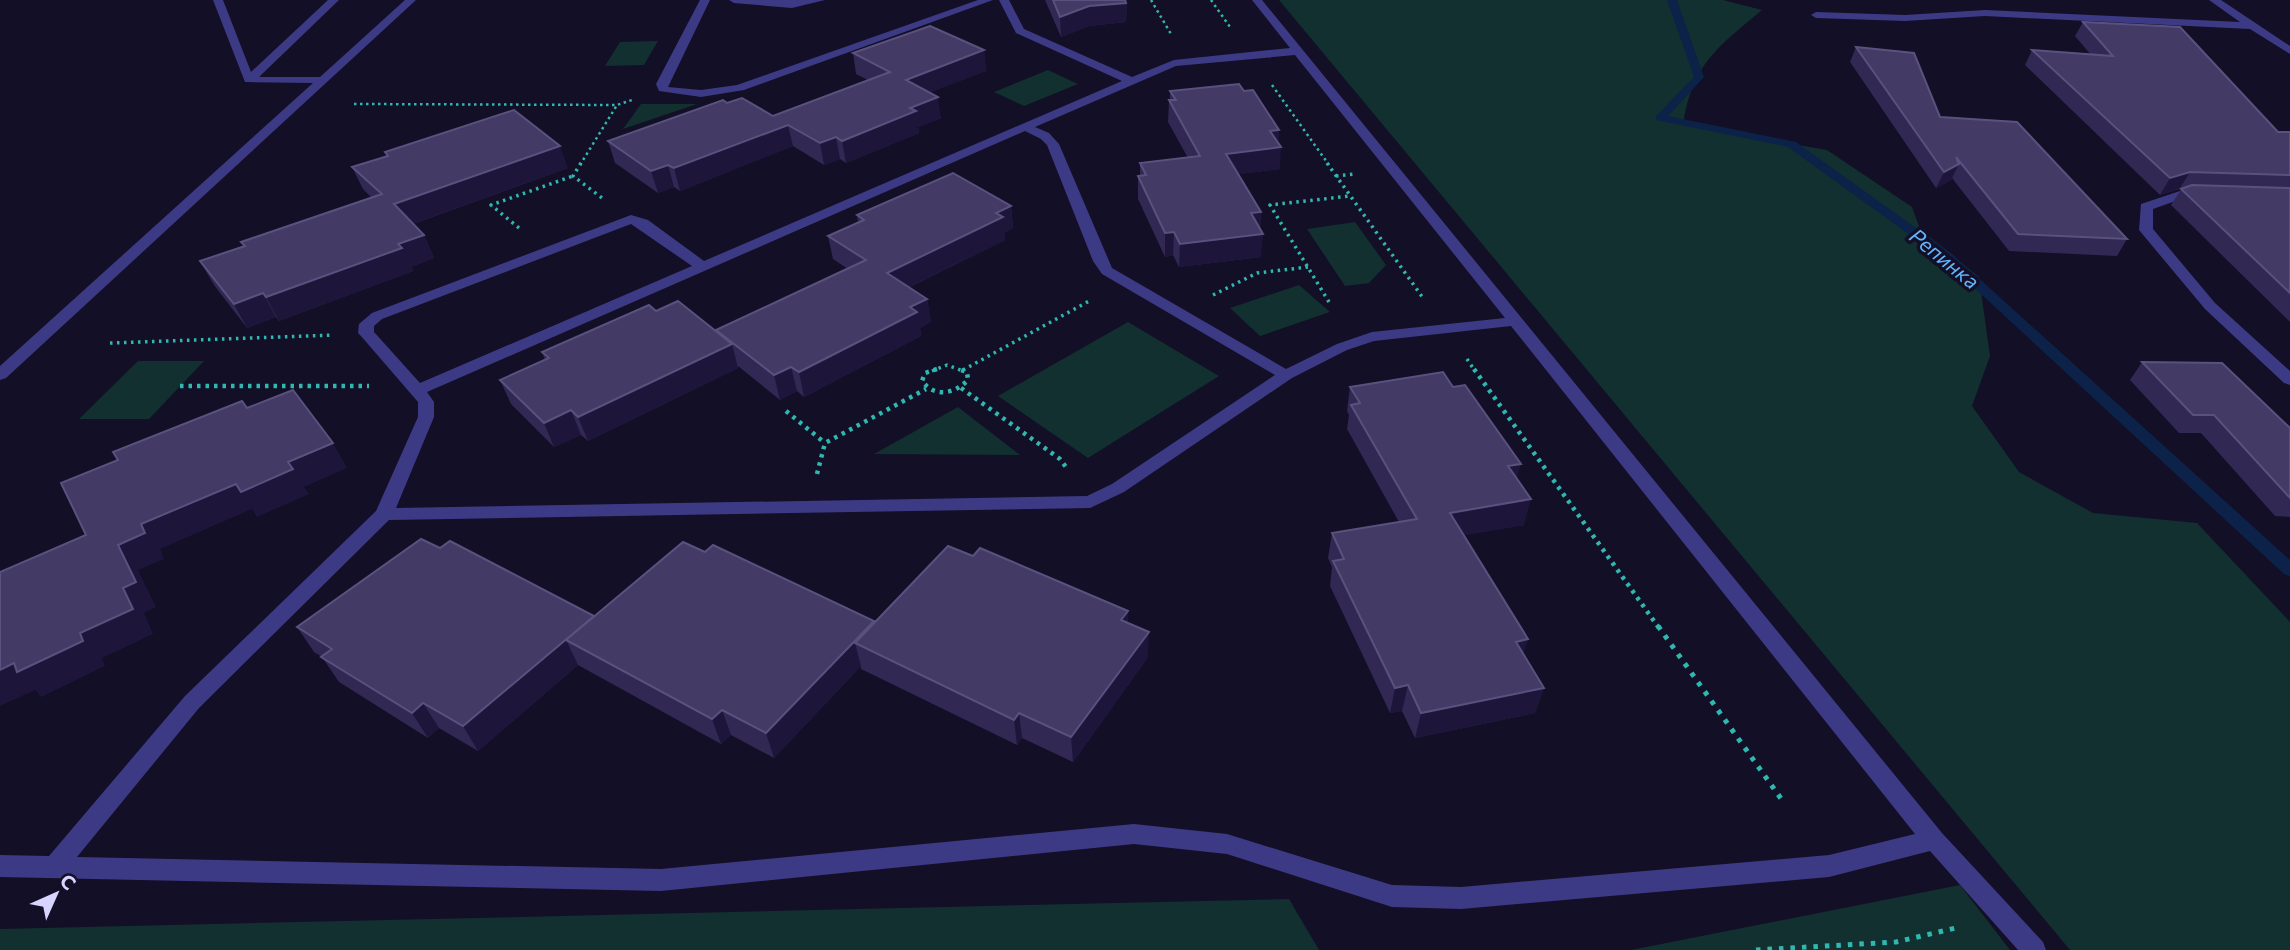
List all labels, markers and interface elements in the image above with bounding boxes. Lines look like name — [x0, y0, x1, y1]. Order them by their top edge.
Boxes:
water label: Репинка — [1905, 223, 1985, 294]
north arrow — [21, 859, 91, 929]
text: С — [56, 869, 81, 894]

